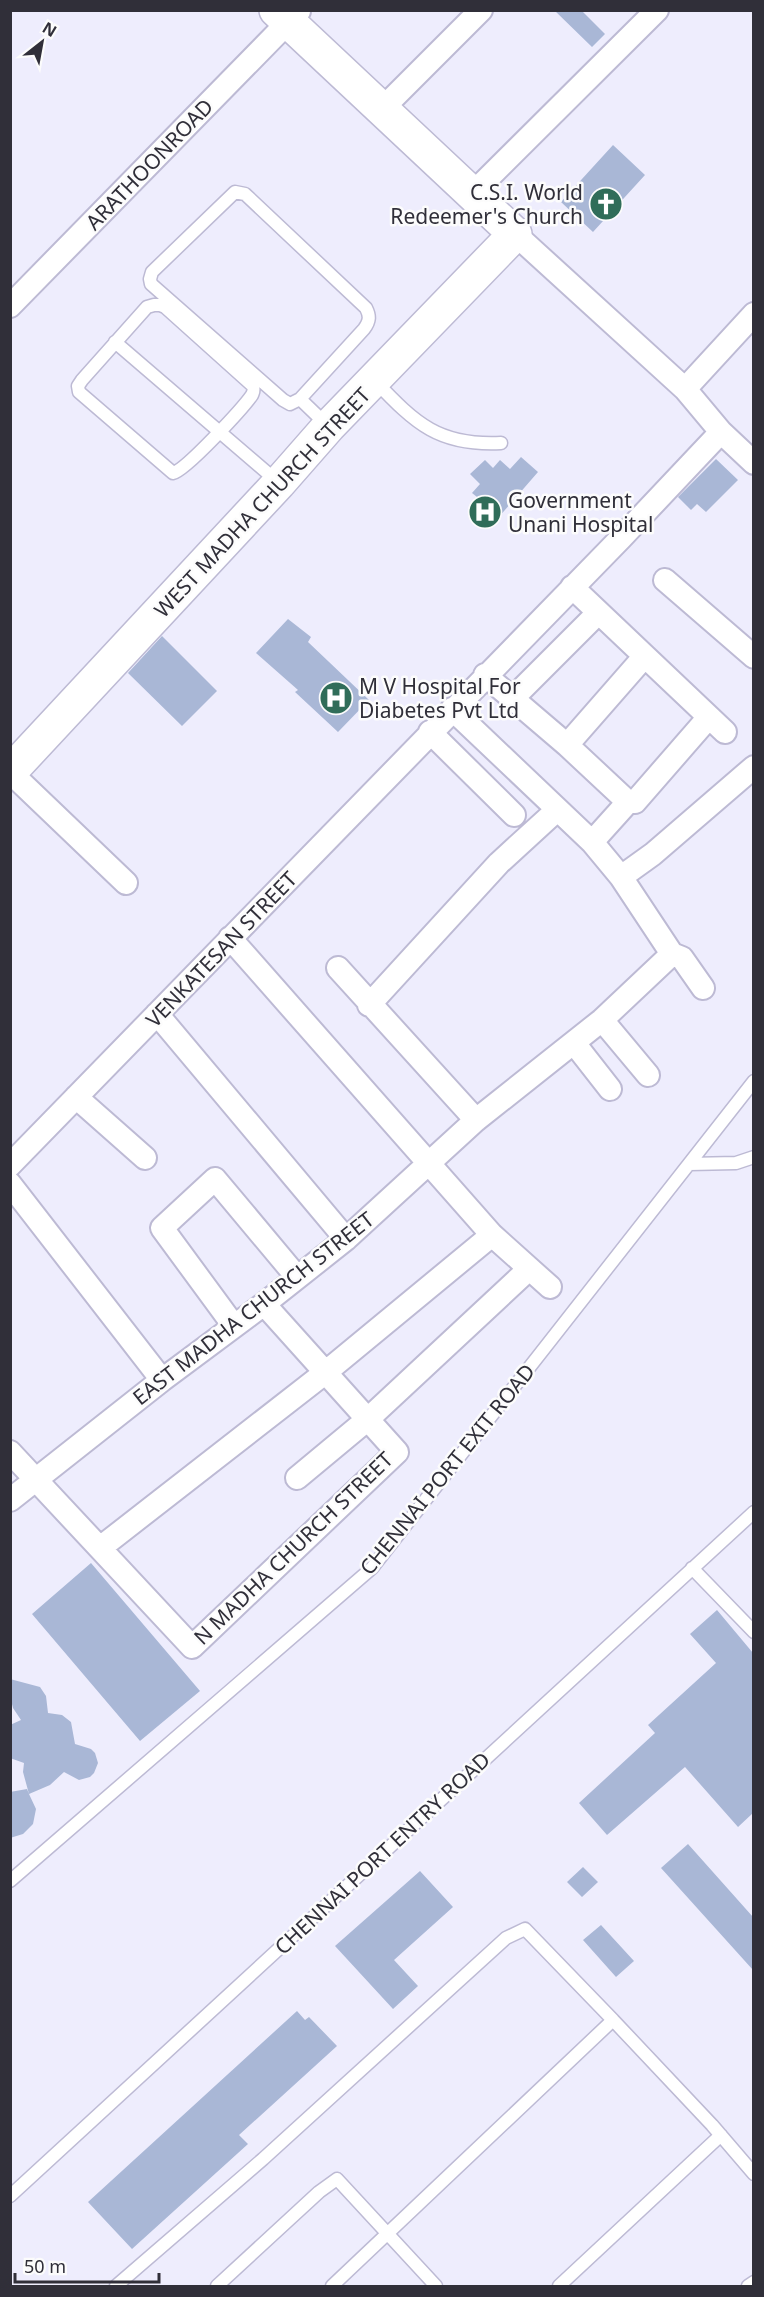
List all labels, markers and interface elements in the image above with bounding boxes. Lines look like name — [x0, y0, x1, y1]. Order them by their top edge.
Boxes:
north arrow — [12, 12, 72, 72]
text: N — [38, 16, 61, 42]
street label: ARATHOONROAD — [79, 92, 219, 236]
place label: C.S.I. World Redeemer's Church — [390, 178, 583, 230]
church icon: C.S.I. World Redeemer's Church — [588, 186, 624, 222]
street label: WEST MADHA CHURCH STREET — [148, 381, 376, 623]
place label: Government Unani Hospital — [508, 486, 653, 538]
hospital icon: Government Unani Hospital — [467, 494, 503, 530]
place label: M V Hospital For Diabetes Pvt Ltd — [359, 672, 521, 724]
hospital icon: M V Hospital For Diabetes Pvt Ltd — [318, 680, 354, 716]
street label: VENKATESAN STREET — [139, 865, 303, 1033]
street label: EAST MADHA CHURCH STREET — [127, 1205, 380, 1411]
street label: CHENNAI PORT EXIT ROAD — [353, 1358, 541, 1580]
street label: N MADHA CHURCH STREET — [187, 1445, 399, 1651]
street label: CHENNAI PORT ENTRY ROAD — [268, 1745, 496, 1961]
scale bar — [15, 2246, 159, 2284]
text: 50 m — [24, 2254, 66, 2278]

